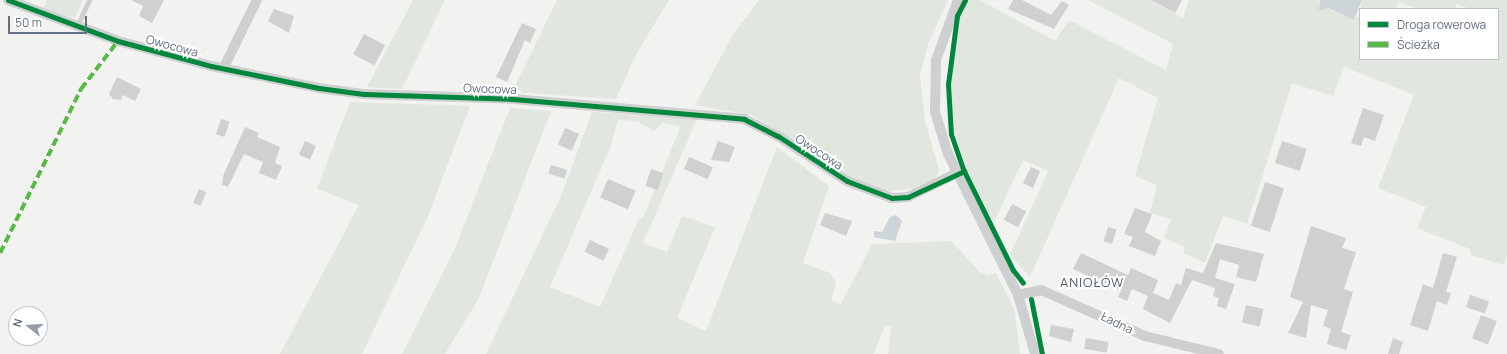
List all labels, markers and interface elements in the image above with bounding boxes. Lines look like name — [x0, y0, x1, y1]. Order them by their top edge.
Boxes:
scale bar — [10, 8, 89, 34]
legend — [1359, 8, 1499, 60]
text: 50 m — [15, 14, 42, 31]
text: Droga rowerowa — [1397, 16, 1486, 33]
street label: Owocowa — [144, 32, 200, 60]
text: Ścieżka — [1397, 36, 1440, 53]
street label: Owocowa — [463, 81, 517, 97]
street label: Owocowa — [793, 131, 845, 173]
district label: ANIOŁÓW — [1060, 274, 1124, 290]
north arrow — [8, 306, 48, 346]
street label: Ładna — [1099, 309, 1135, 337]
text: N — [9, 317, 25, 329]

